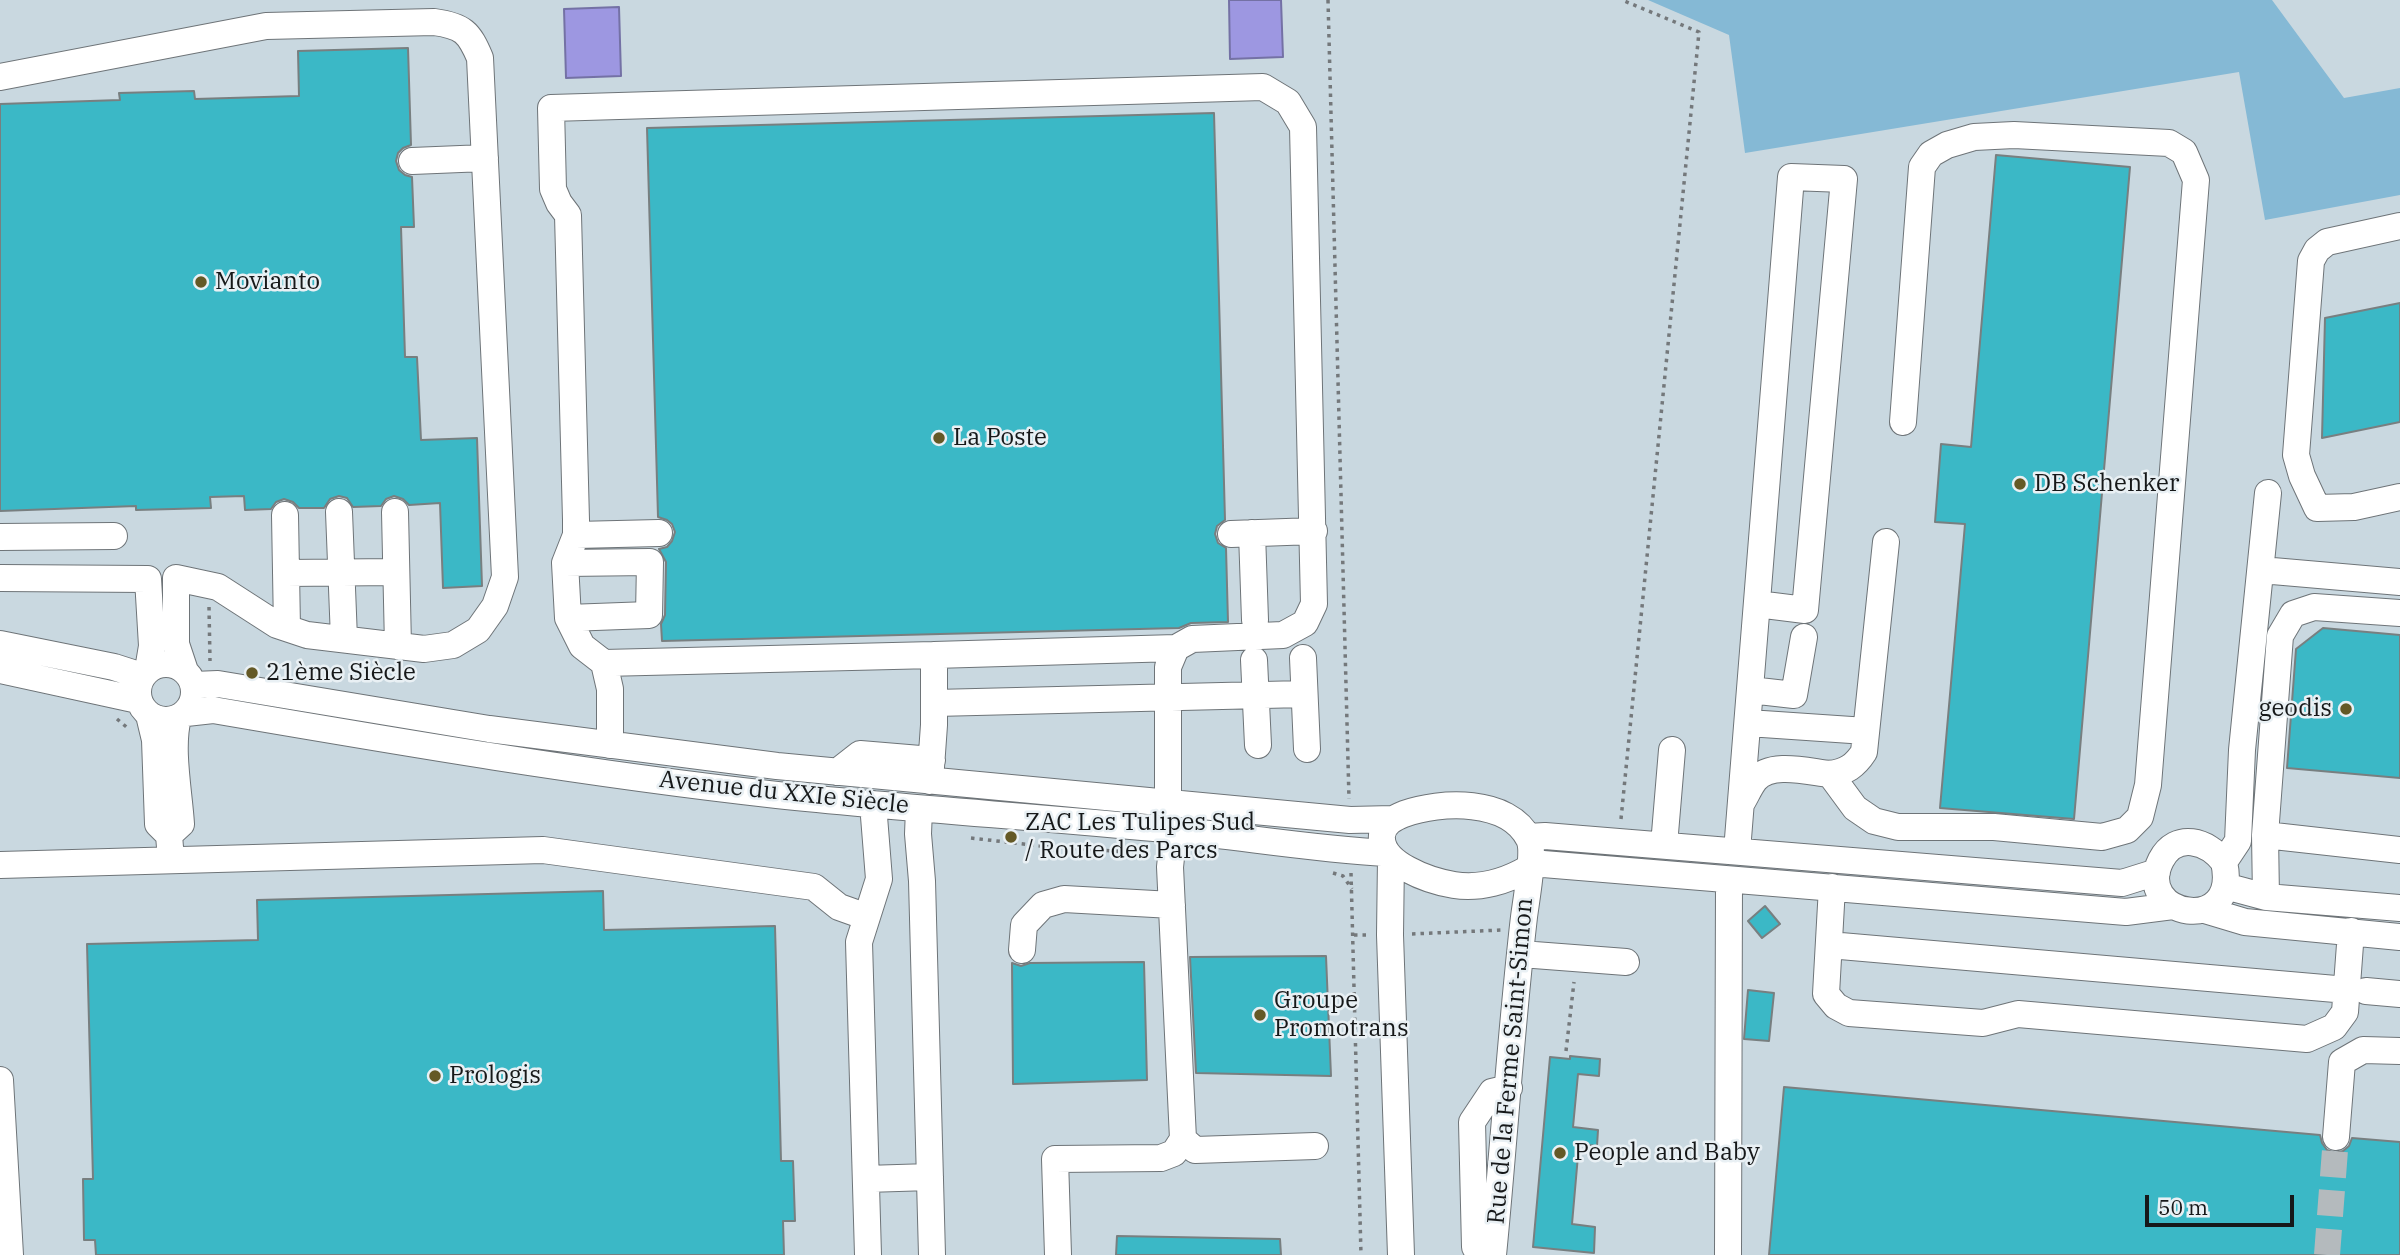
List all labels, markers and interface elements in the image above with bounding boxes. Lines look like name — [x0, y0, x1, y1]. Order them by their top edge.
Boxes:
place label: Movianto — [215, 268, 320, 296]
marker: Movianto — [193, 274, 209, 290]
place label: La Poste — [953, 424, 1047, 452]
marker: La Poste — [931, 430, 947, 446]
place label: DB Schenker — [2034, 470, 2179, 498]
marker: DB Schenker — [2012, 476, 2028, 492]
place label: 21ème Siècle — [266, 659, 416, 687]
marker: 21ème Siècle — [244, 665, 260, 681]
place label: geodis — [2259, 695, 2332, 723]
marker: geodis — [2338, 701, 2354, 717]
street label: Avenue du XXIe Siècle — [658, 766, 910, 820]
place label: ZAC Les Tulipes Sud / Route des Parcs — [1025, 809, 1255, 865]
marker: ZAC Les Tulipes Sud / Route des Parcs — [1003, 829, 1019, 845]
street label: Rue de la Ferme Saint-Simon — [1482, 897, 1540, 1225]
place label: Groupe Promotrans — [1274, 987, 1409, 1043]
marker: Groupe Promotrans — [1252, 1007, 1268, 1023]
place label: Prologis — [449, 1062, 541, 1090]
marker: Prologis — [427, 1068, 443, 1084]
place label: People and Baby — [1574, 1139, 1760, 1167]
marker: People and Baby — [1552, 1145, 1568, 1161]
scale bar — [2148, 1182, 2297, 1226]
text: 50 m — [2158, 1193, 2208, 1221]

